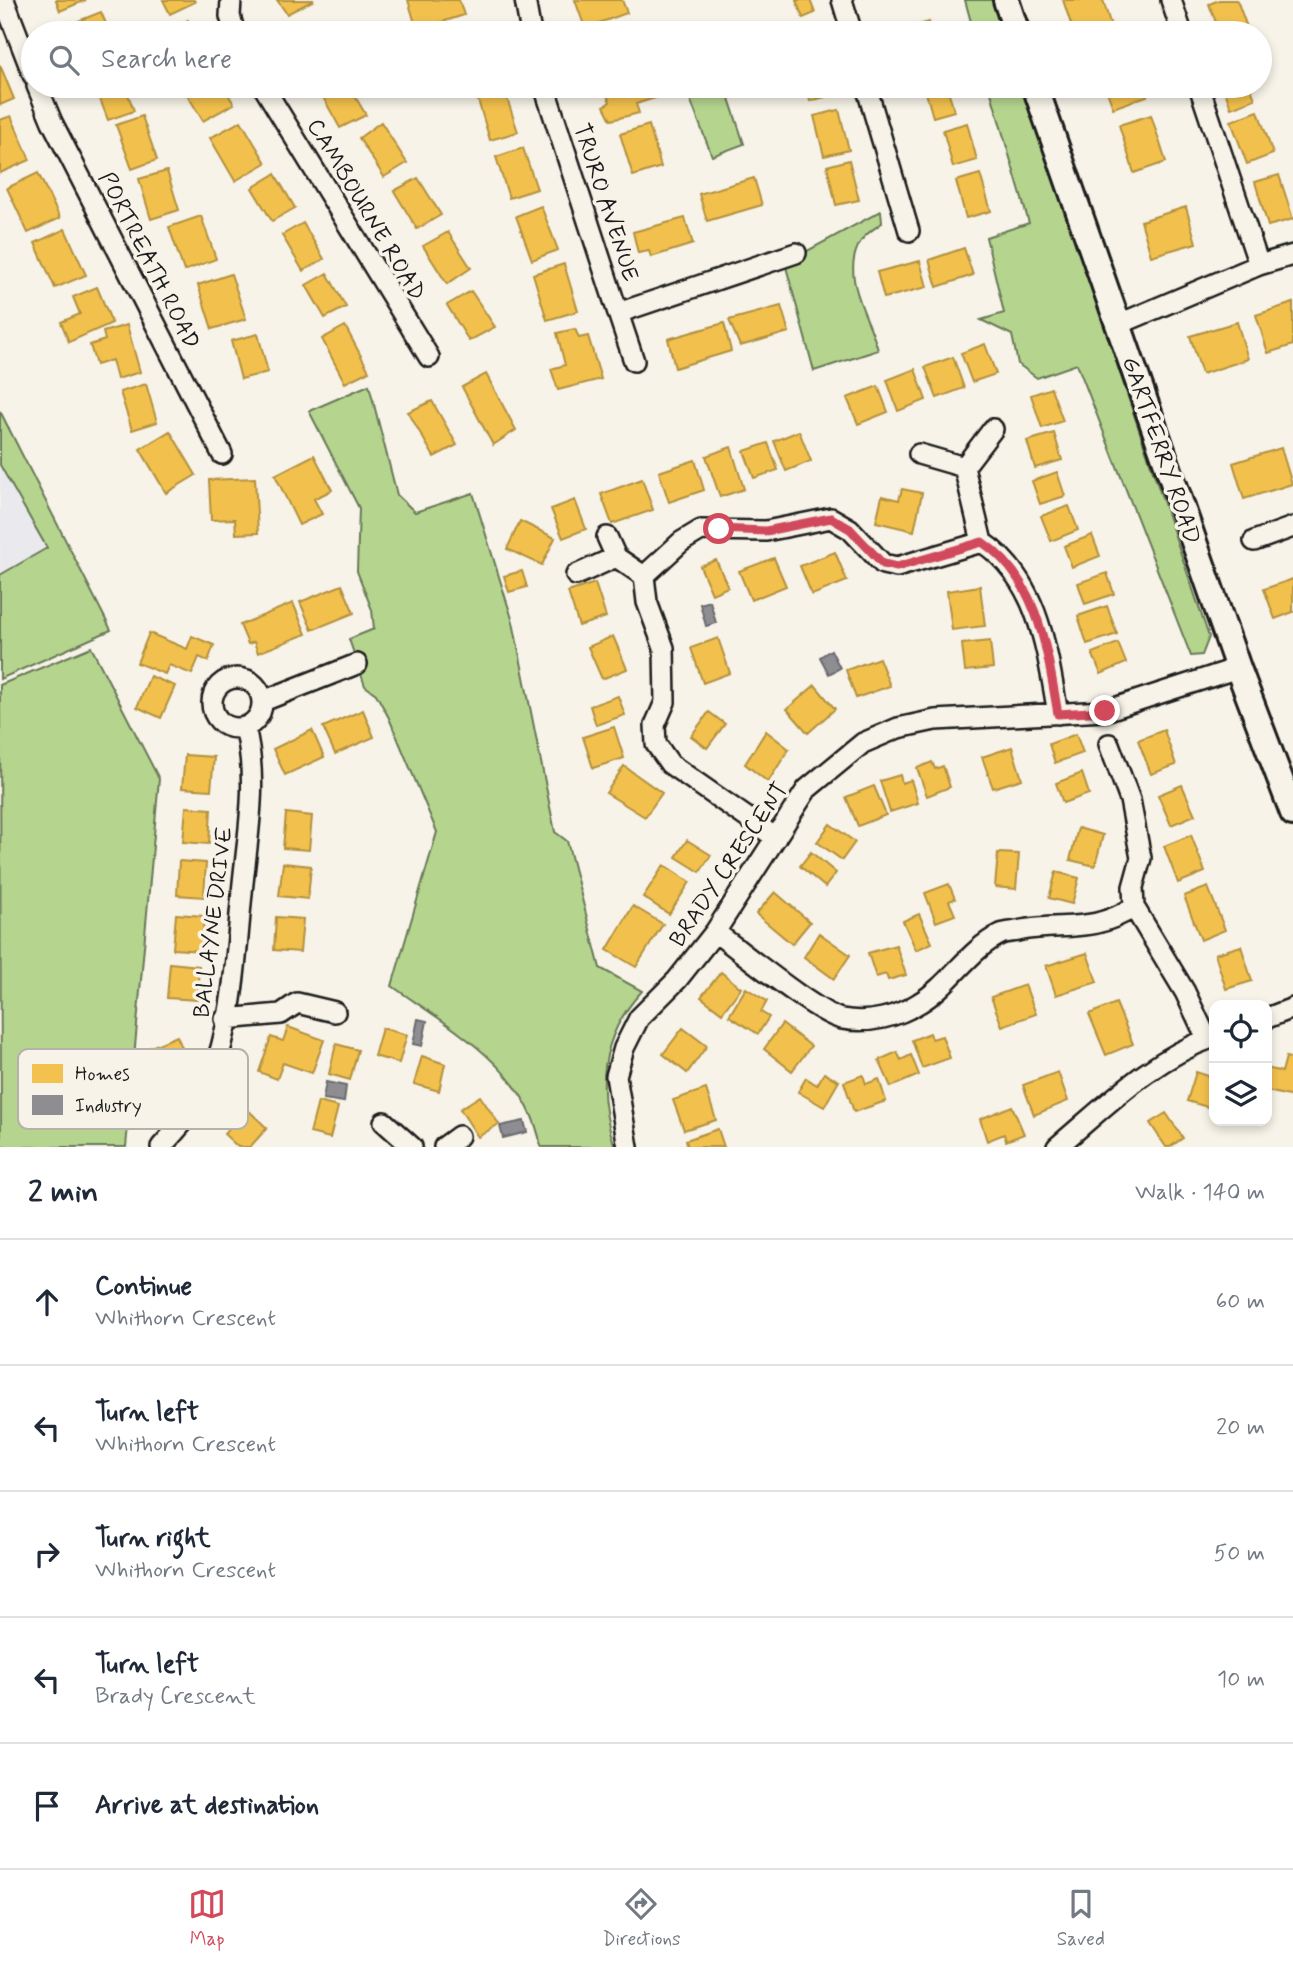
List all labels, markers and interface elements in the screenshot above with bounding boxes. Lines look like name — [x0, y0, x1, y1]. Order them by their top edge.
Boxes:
search box — [21, 21, 1272, 98]
icon: search — [45, 41, 83, 79]
text: Search here — [101, 43, 232, 77]
street label: CAMBOURNE ROAD — [299, 113, 432, 307]
street label: TRURO AVENUE — [565, 120, 645, 285]
street label: PORTREATH ROAD — [91, 167, 206, 355]
street label: GARTFERRY ROAD — [1114, 353, 1206, 548]
route start — [703, 513, 734, 544]
route end — [1089, 695, 1120, 726]
street label: BRADY CRESCENT — [663, 777, 796, 953]
street label: BALLAYNE DRIVE — [187, 825, 241, 1020]
map controls — [1209, 1000, 1272, 1126]
button: locate — [1209, 1000, 1272, 1063]
legend — [18, 1049, 248, 1129]
text: Homes — [75, 1062, 130, 1087]
button: layers — [1209, 1063, 1272, 1126]
text: Industry — [75, 1094, 142, 1119]
text: 2 min — [28, 1173, 98, 1212]
text: Walk · 140 m — [1135, 1178, 1265, 1208]
text: Continue — [95, 1270, 192, 1304]
icon: ahead — [28, 1283, 66, 1321]
text: 60 m — [1216, 1287, 1265, 1317]
text: Whithorn Crescent — [95, 1304, 276, 1334]
text: Turn left — [95, 1396, 199, 1430]
icon: left — [28, 1409, 66, 1447]
text: 20 m — [1216, 1413, 1265, 1443]
text: Whithorn Crescent — [95, 1430, 276, 1460]
text: Turn right — [95, 1522, 211, 1556]
icon: right — [28, 1535, 66, 1573]
text: 50 m — [1214, 1539, 1265, 1569]
text: Whithorn Crescent — [95, 1556, 276, 1586]
text: Turn left — [95, 1648, 199, 1682]
icon: left — [28, 1661, 66, 1699]
text: 10 m — [1217, 1665, 1265, 1695]
text: Brady Crescent — [95, 1682, 256, 1712]
icon: arrive — [28, 1787, 66, 1825]
text: Arrive at destination — [95, 1789, 319, 1823]
tab: Map — [188, 1885, 226, 1952]
tab: Directions — [602, 1885, 681, 1952]
tab: Saved — [1057, 1885, 1105, 1952]

